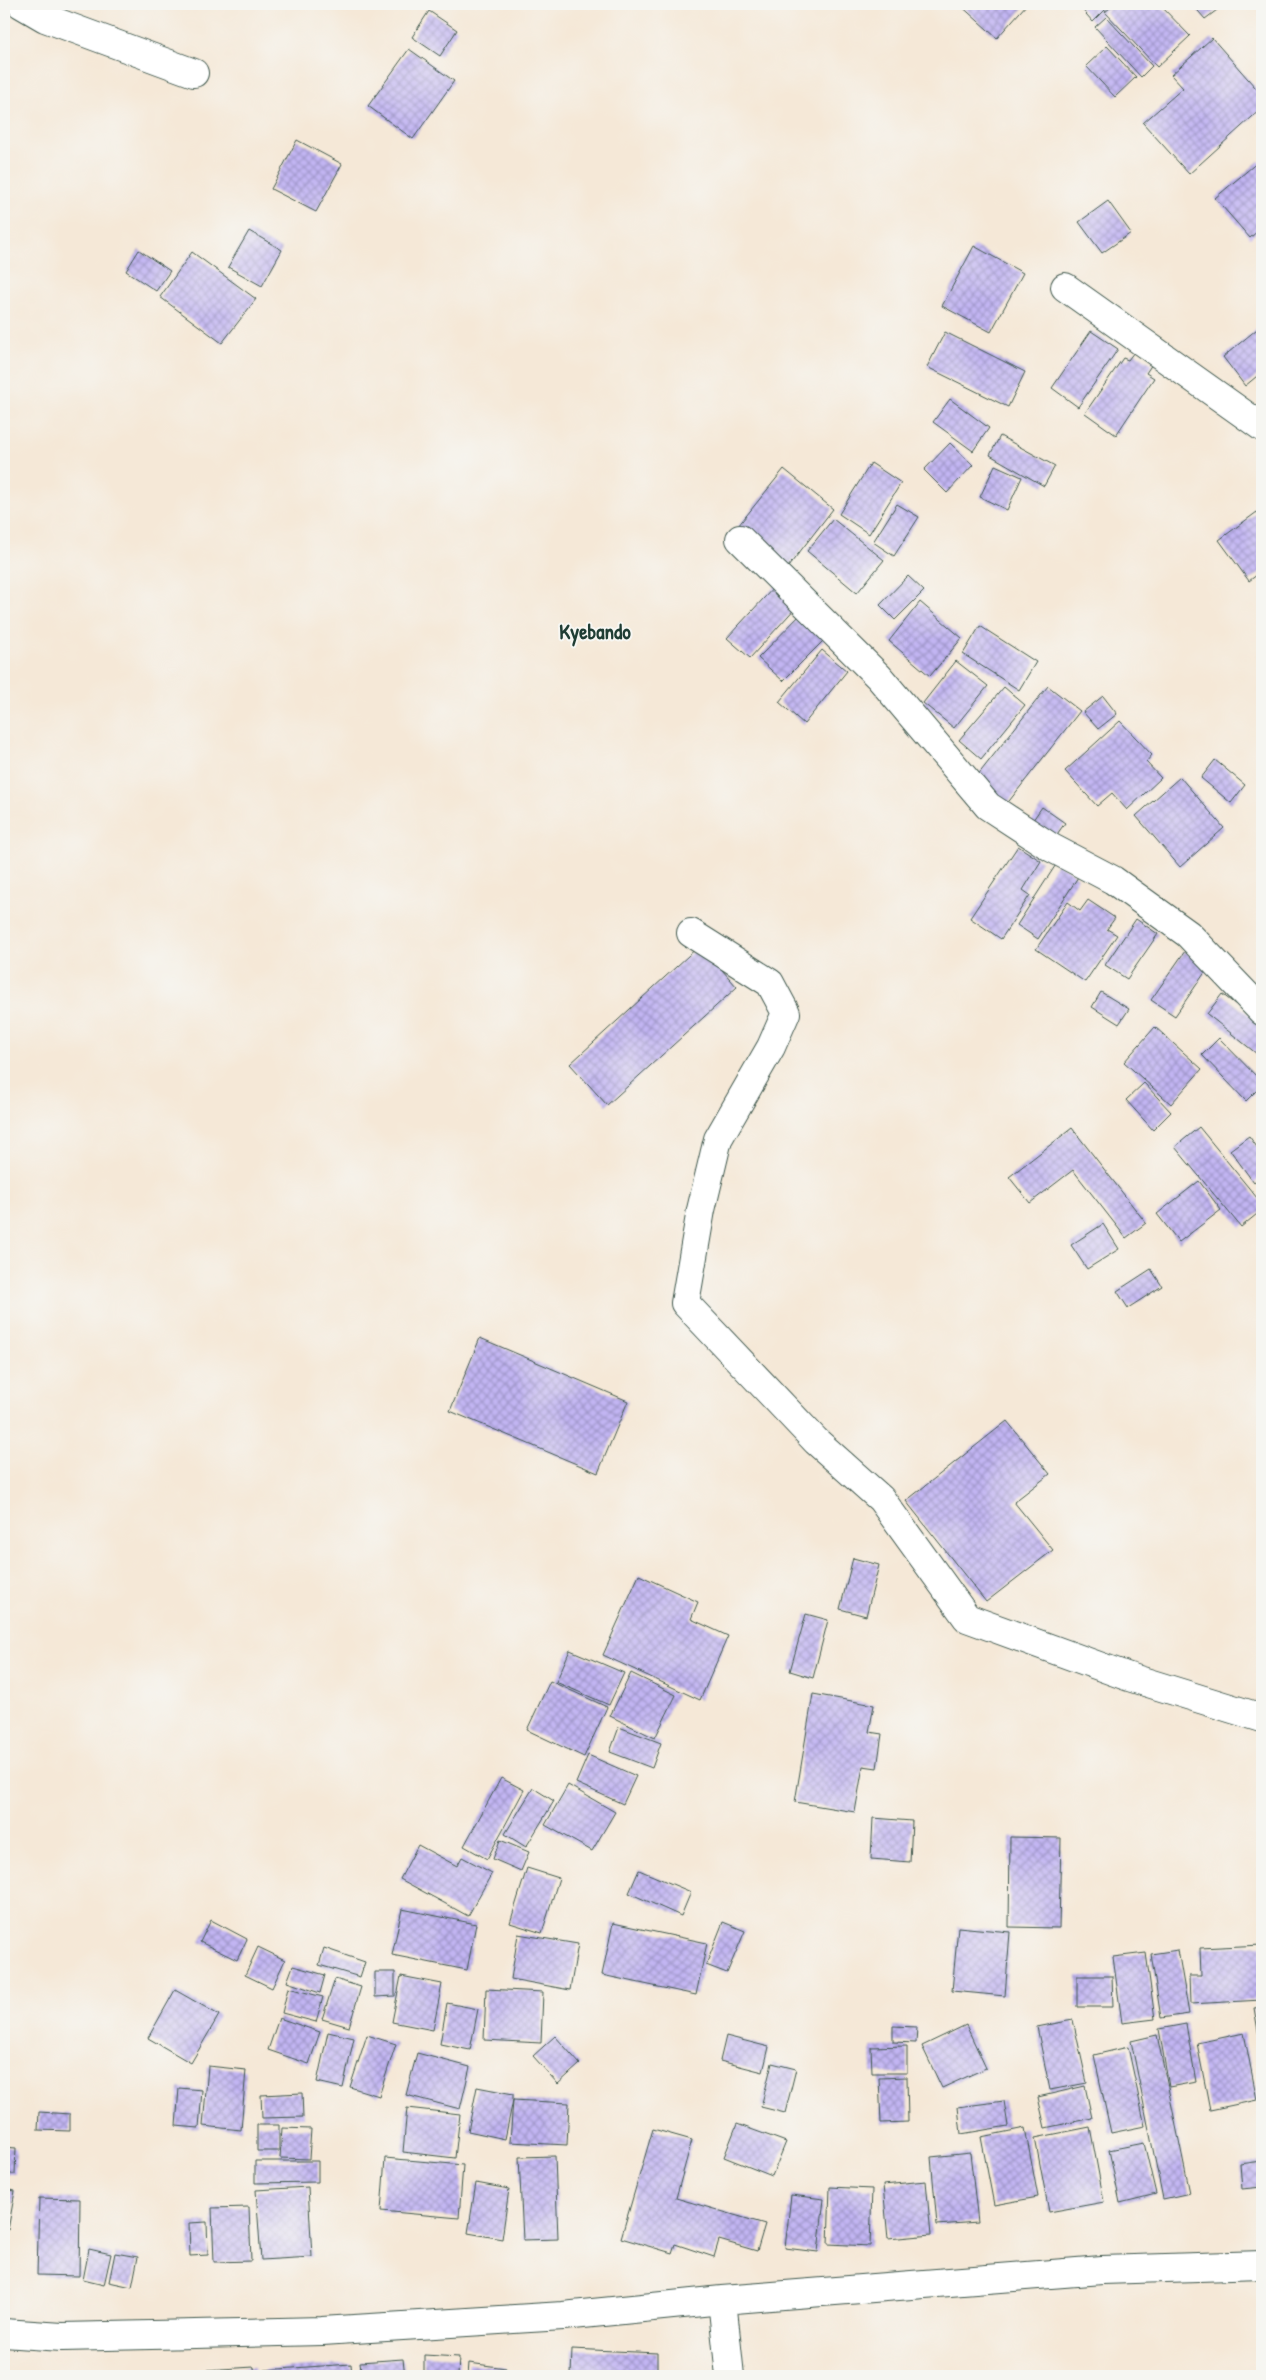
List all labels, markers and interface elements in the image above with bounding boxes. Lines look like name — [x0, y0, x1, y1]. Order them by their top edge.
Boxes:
district label: Kyebando — [559, 617, 631, 647]

